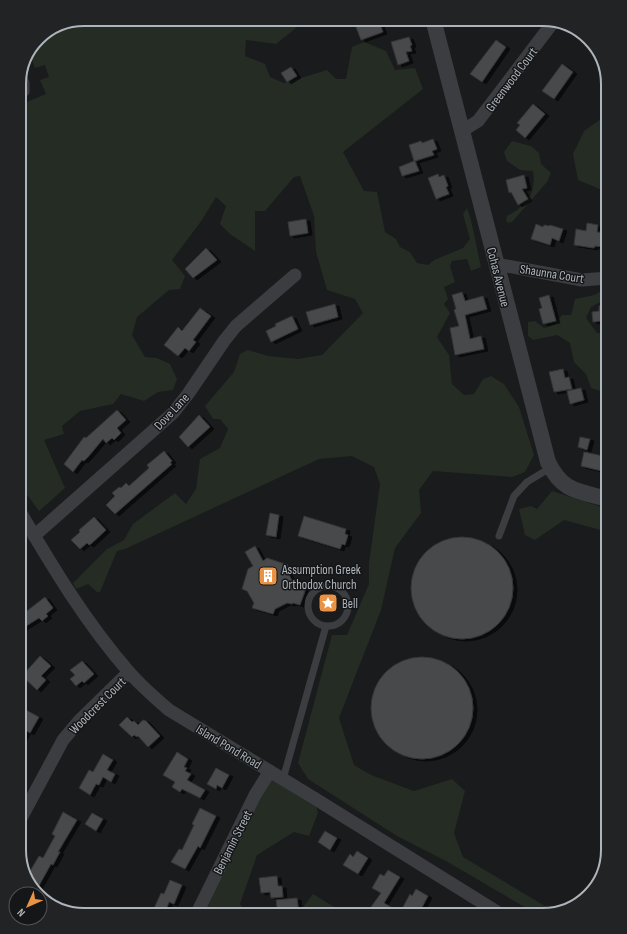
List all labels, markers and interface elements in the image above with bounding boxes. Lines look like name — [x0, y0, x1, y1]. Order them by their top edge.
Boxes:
street label: Greenwood Court — [482, 44, 541, 115]
street label: Cohas Avenue — [483, 246, 513, 309]
street label: Shaunna Court — [519, 261, 585, 287]
street label: Dove Lane — [151, 390, 193, 433]
place label: Assumption Greek Orthodox Church — [281, 562, 361, 593]
building icon: Assumption Greek Orthodox Church — [257, 565, 279, 587]
place icon: Bell — [317, 592, 339, 614]
place label: Bell — [342, 596, 358, 612]
street label: Woodcrest Court — [66, 674, 130, 737]
street label: Island Pond Road — [193, 721, 264, 773]
street label: Benjamin Street — [210, 808, 256, 877]
north arrow — [8, 886, 48, 926]
text: N — [15, 906, 28, 919]

